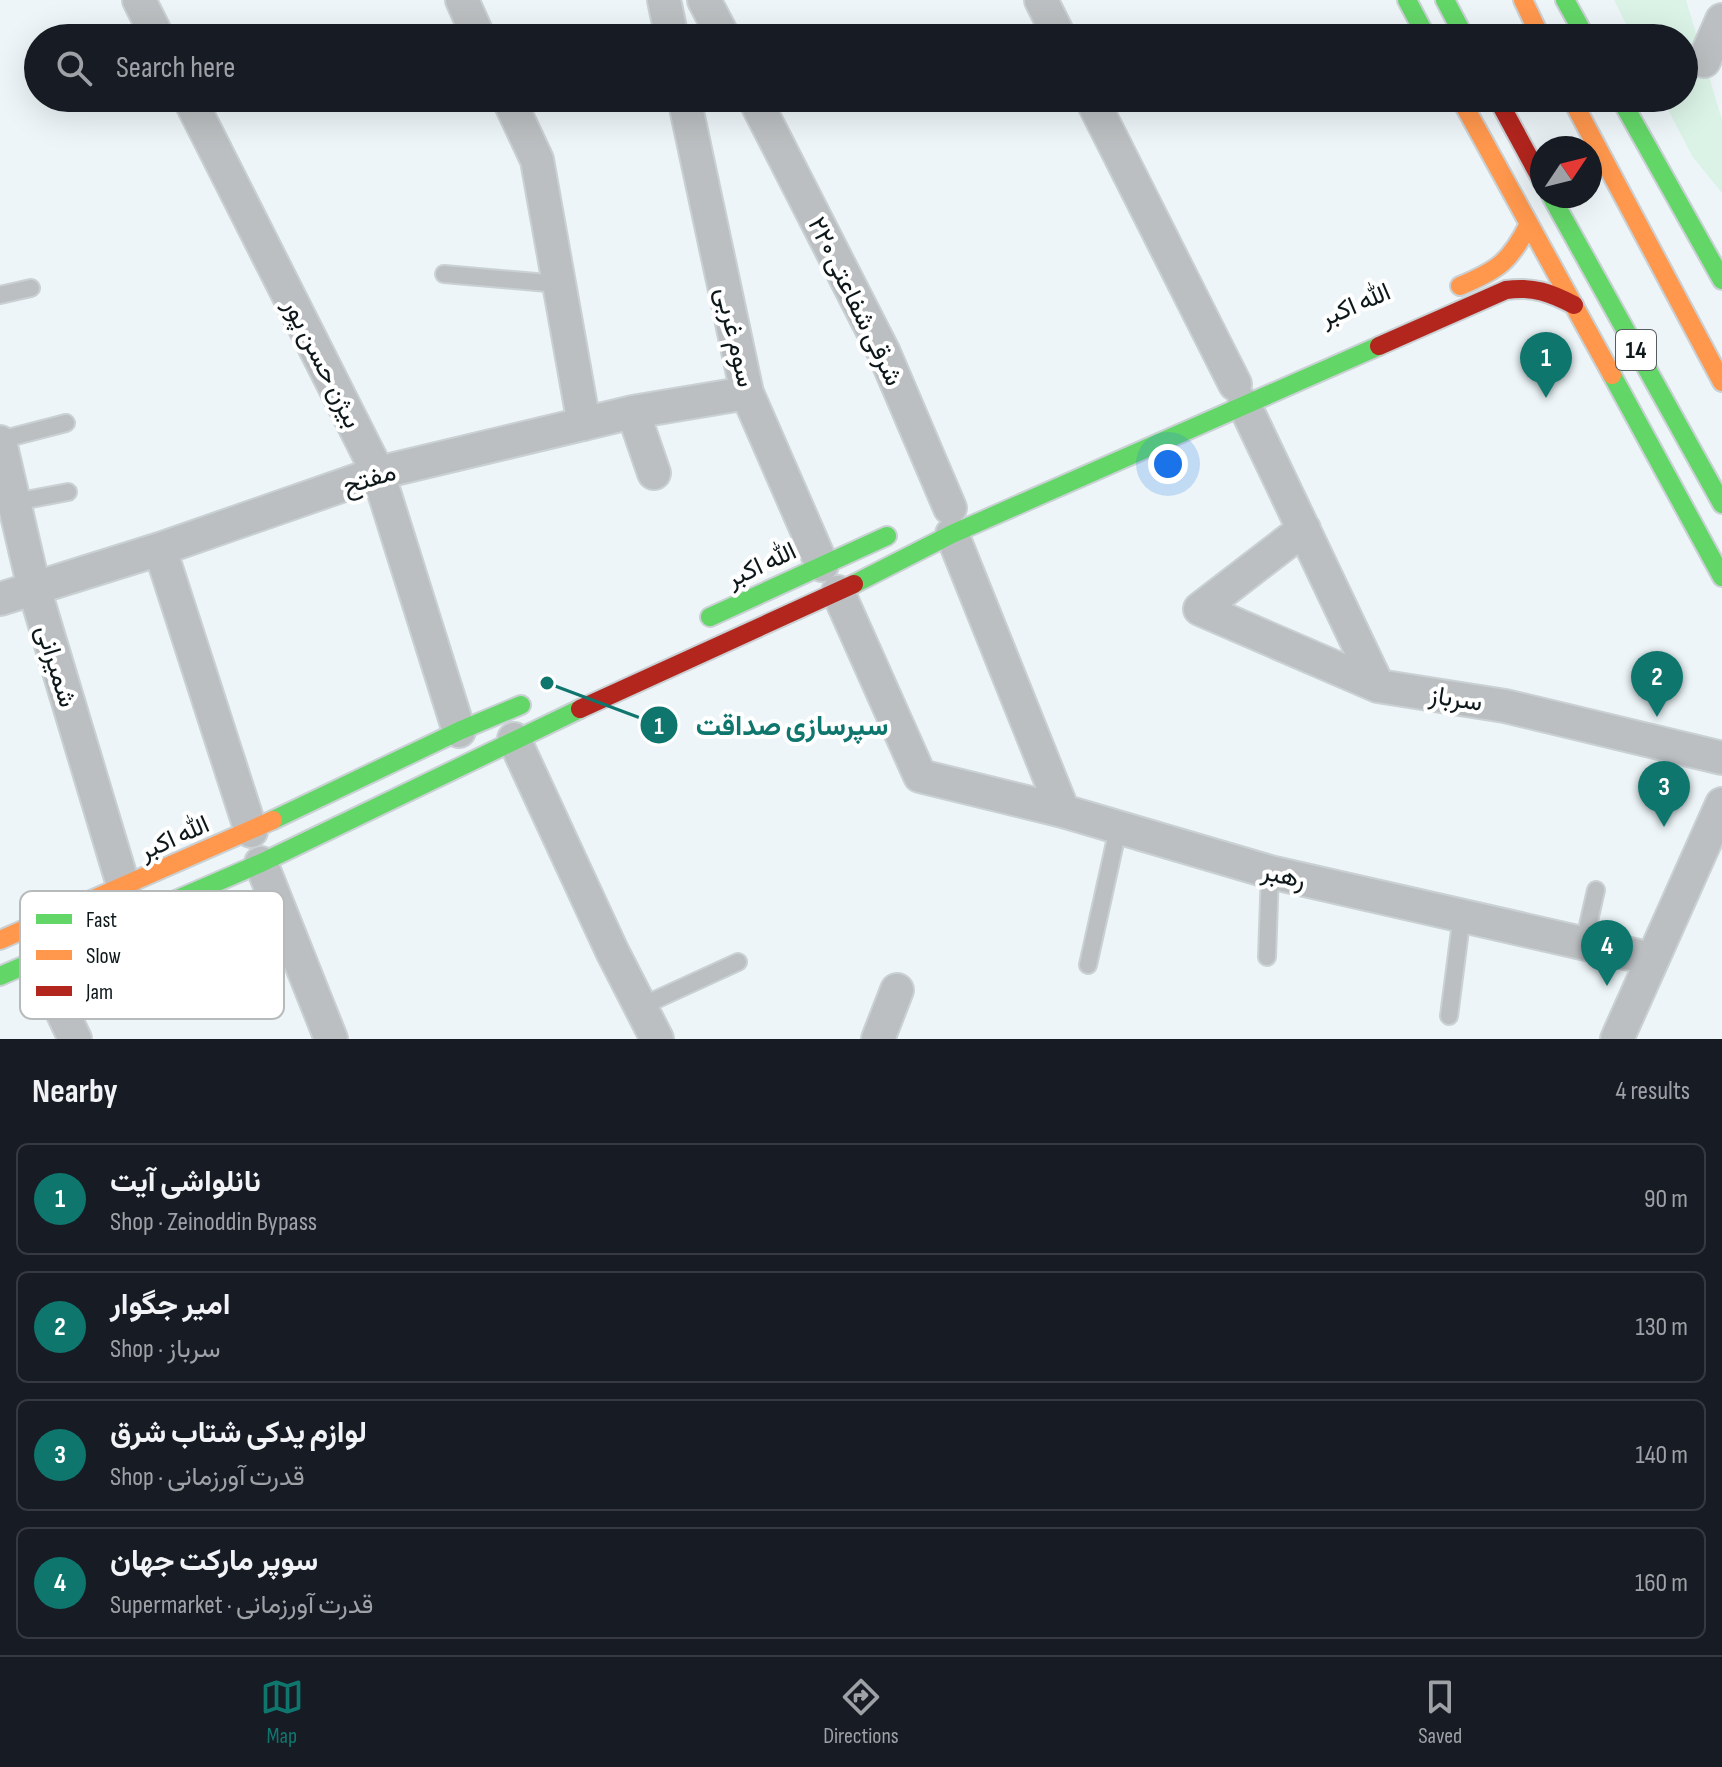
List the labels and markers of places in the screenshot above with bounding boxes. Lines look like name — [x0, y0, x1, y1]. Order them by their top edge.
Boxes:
pin: 1 — [1520, 332, 1572, 398]
pin: 2 — [1631, 651, 1683, 717]
callout: سپرسازی صداقت — [639, 699, 904, 751]
pin: 3 — [1638, 761, 1690, 827]
pin: 4 — [1581, 920, 1633, 986]

